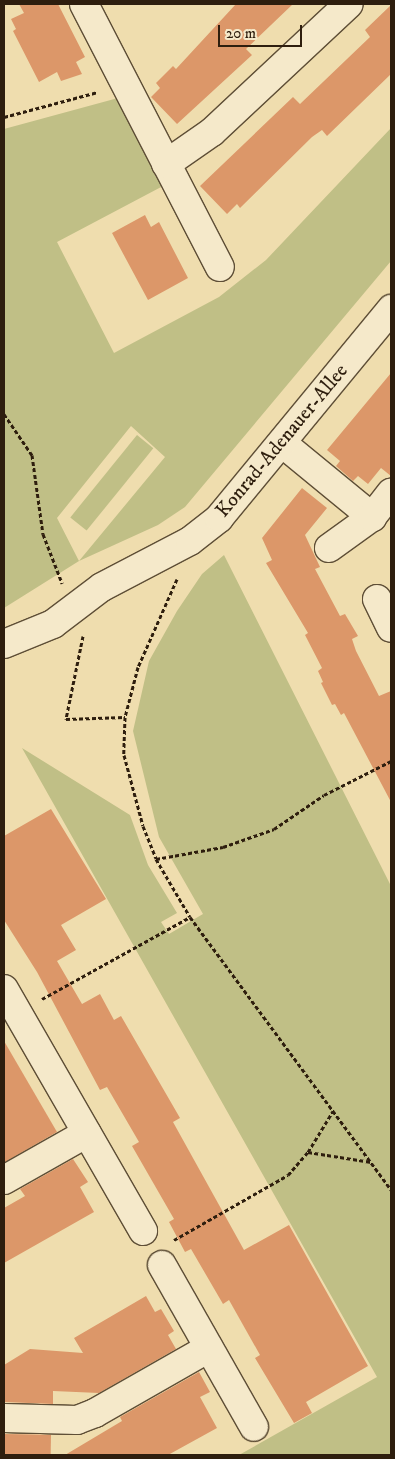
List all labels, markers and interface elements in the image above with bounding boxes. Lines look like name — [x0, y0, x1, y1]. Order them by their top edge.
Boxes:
scale bar — [220, 15, 304, 47]
text: 20 m — [226, 24, 256, 43]
street label: Konrad-Adenauer-Allee — [211, 359, 353, 523]

